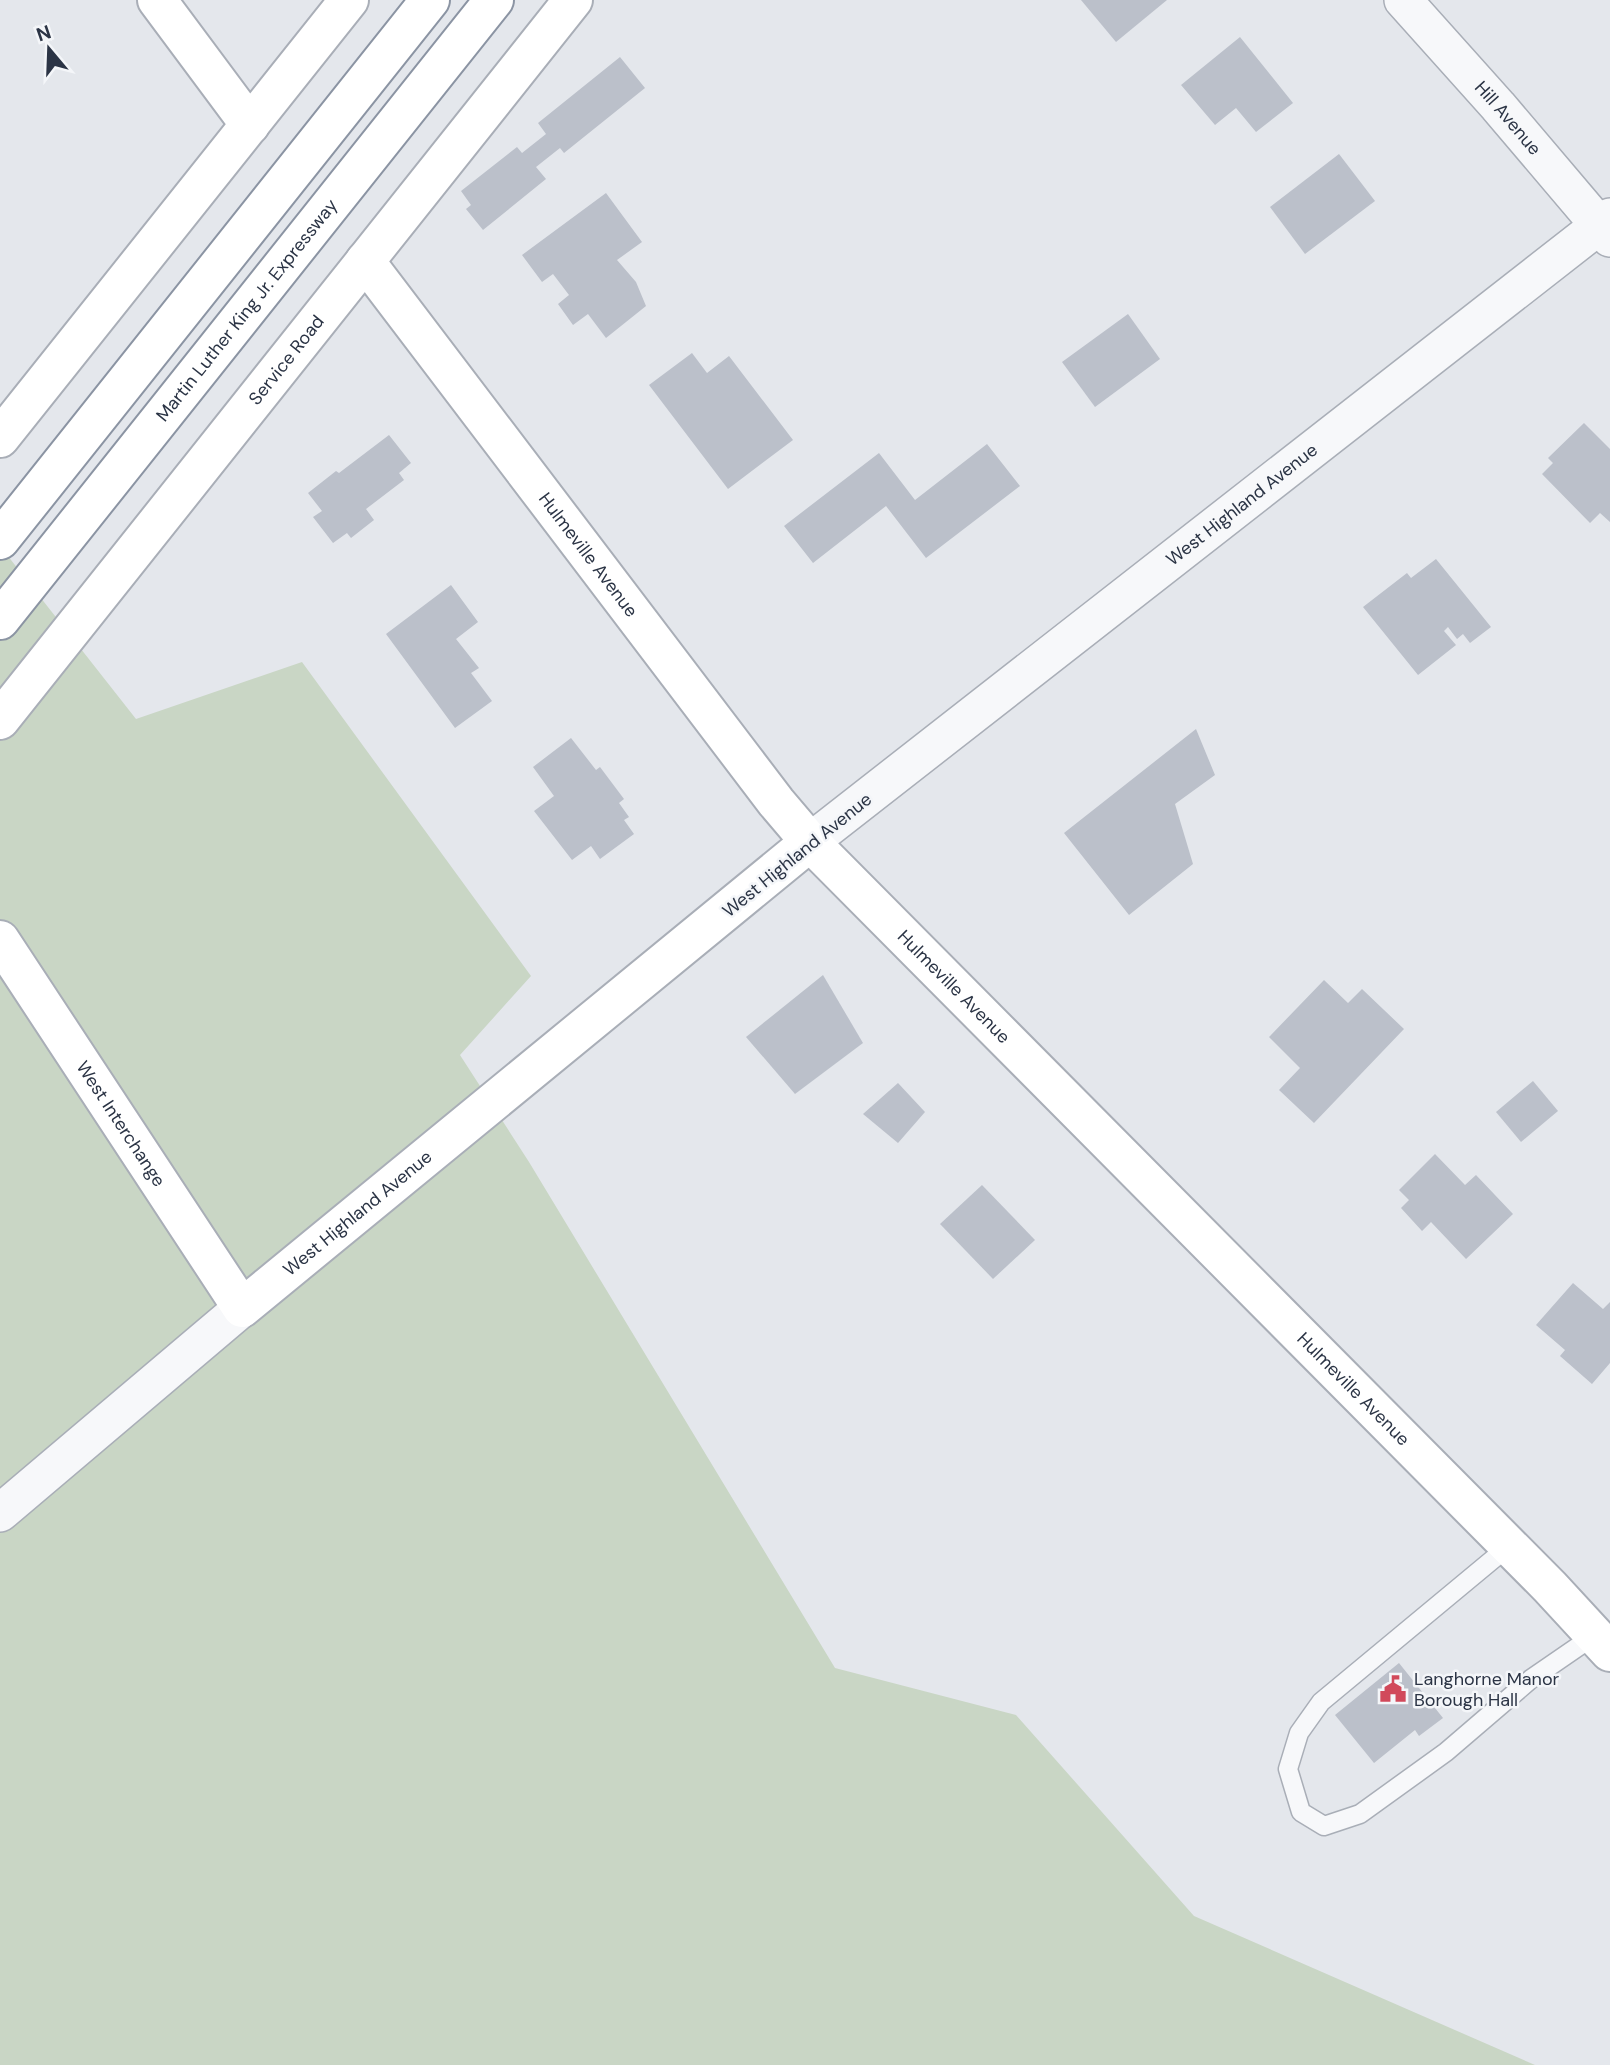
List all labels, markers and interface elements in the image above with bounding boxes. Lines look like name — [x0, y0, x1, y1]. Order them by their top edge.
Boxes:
north arrow — [14, 14, 84, 84]
text: N — [33, 19, 54, 47]
street label: Hill Avenue — [1469, 76, 1547, 160]
street label: Martin Luther King Jr. Expressway — [151, 194, 343, 427]
street label: Service Road — [243, 310, 330, 410]
street label: West Highland Avenue — [1161, 438, 1322, 571]
street label: Hulmeville Avenue — [533, 488, 643, 622]
street label: West Highland Avenue — [717, 787, 877, 923]
street label: Hulmeville Avenue — [892, 925, 1015, 1049]
street label: West Interchange — [71, 1056, 171, 1191]
street label: West Highland Avenue — [278, 1145, 437, 1281]
street label: Hulmeville Avenue — [1292, 1327, 1415, 1451]
place label: Langhorne Manor Borough Hall — [1414, 1667, 1560, 1712]
public building icon: Langhorne Manor Borough Hall — [1378, 1674, 1408, 1704]

